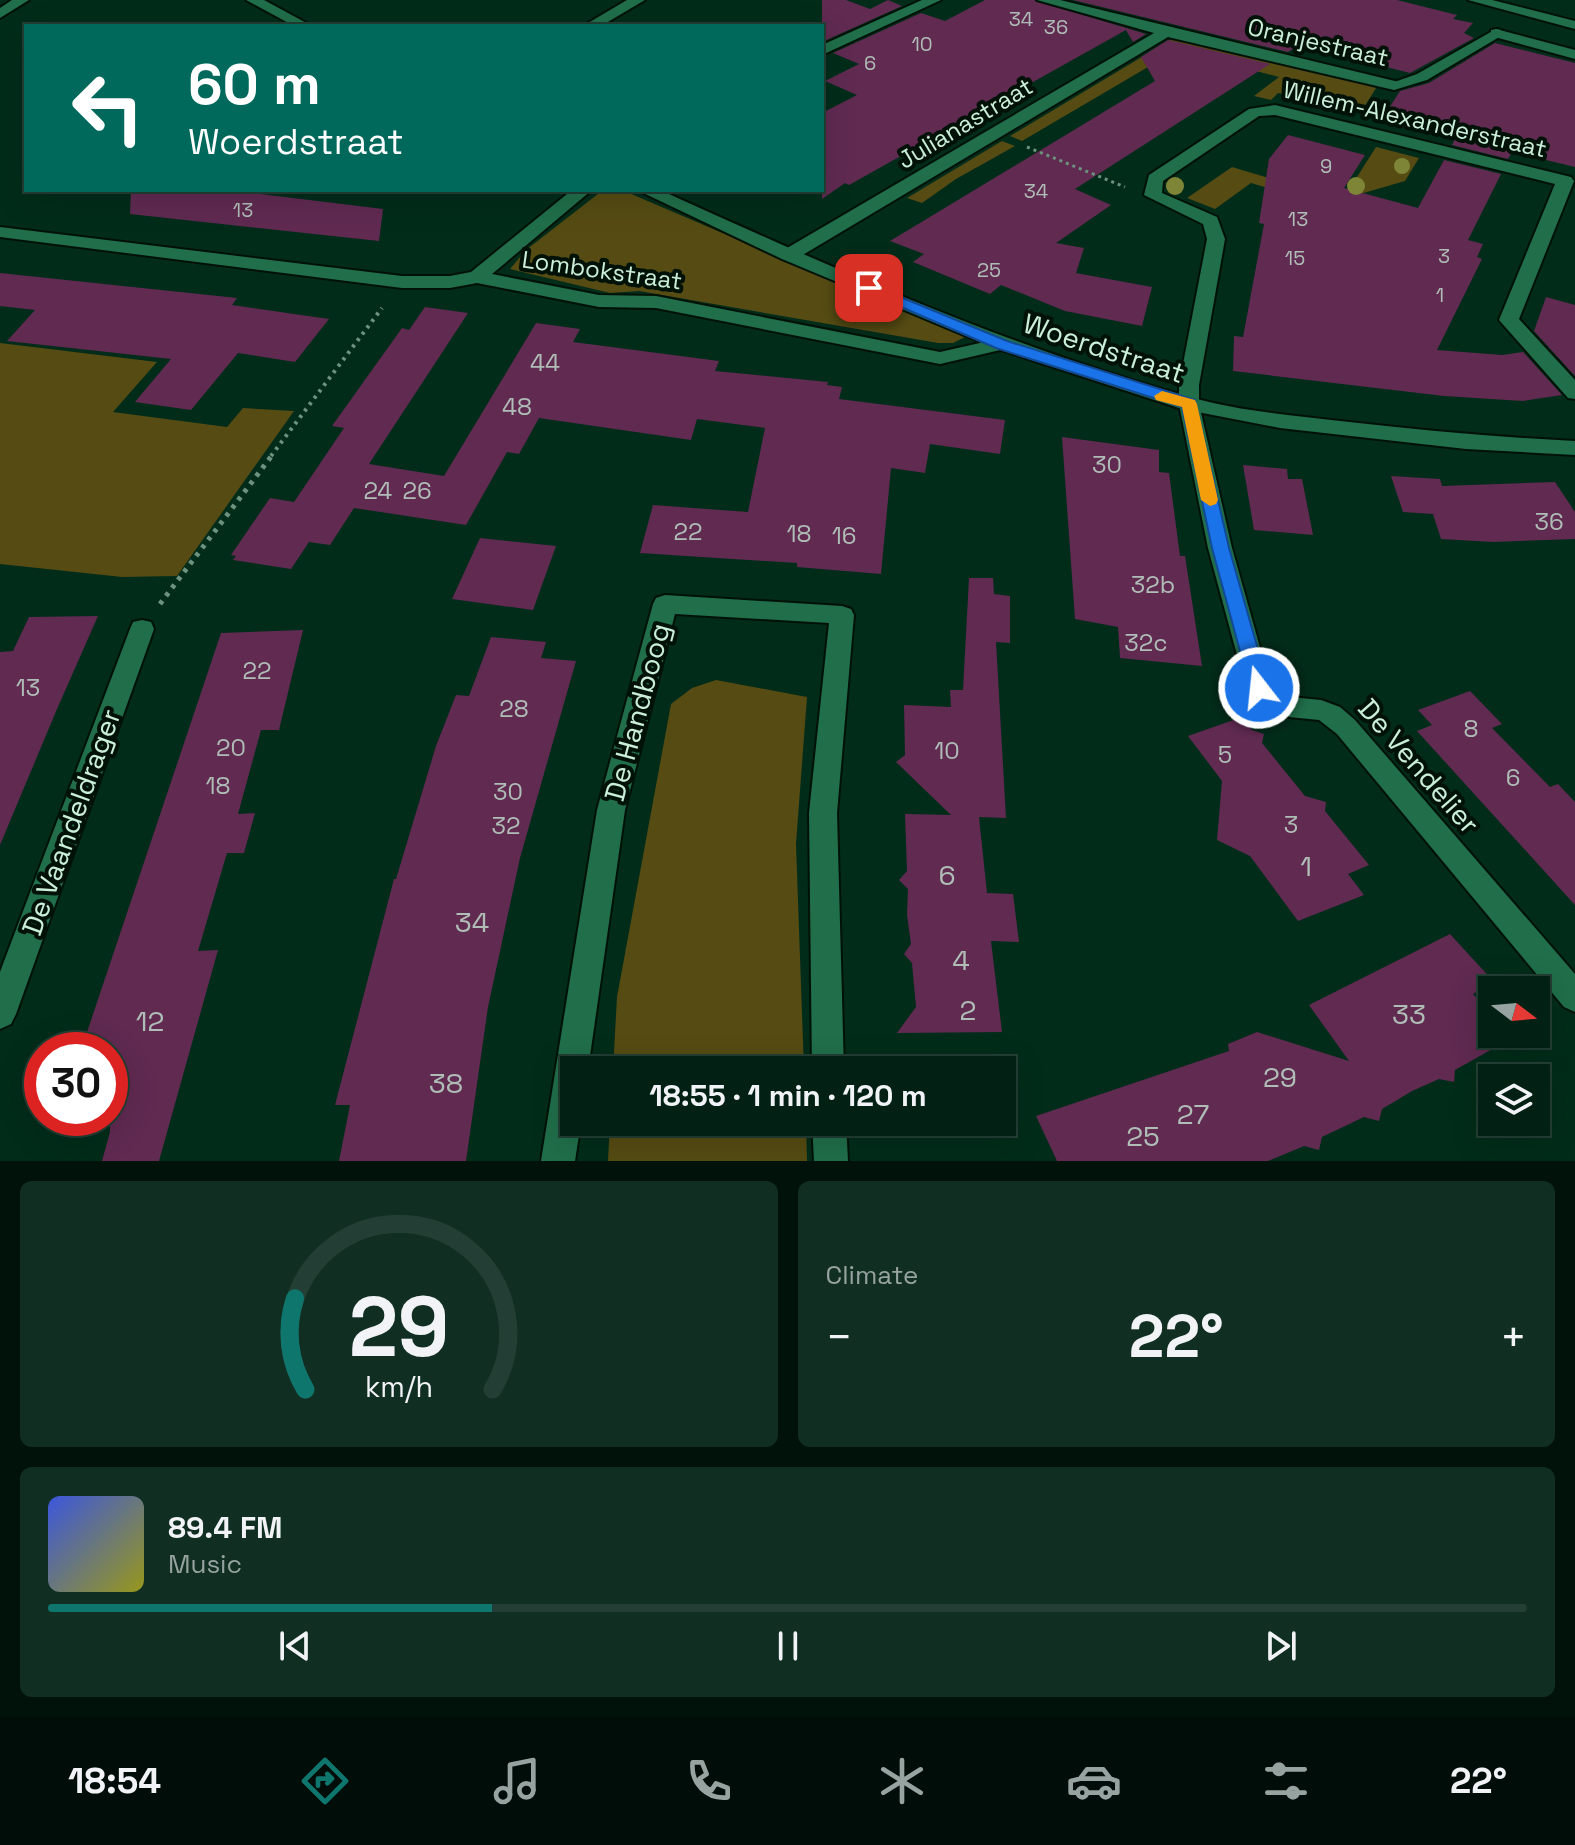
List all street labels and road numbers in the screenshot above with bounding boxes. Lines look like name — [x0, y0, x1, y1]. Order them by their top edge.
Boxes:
street label: Oranjestraat — [1245, 11, 1391, 73]
street label: Julianastraat — [892, 71, 1038, 175]
street label: Willem-Alexanderstraat — [1280, 74, 1550, 164]
street label: Lombokstraat — [520, 243, 684, 297]
street label: Woerdstraat — [1019, 305, 1189, 391]
street label: De Handboog — [596, 619, 678, 805]
street label: De Vendelier — [1350, 691, 1488, 841]
street label: De Vaandeldrager — [13, 704, 129, 940]

